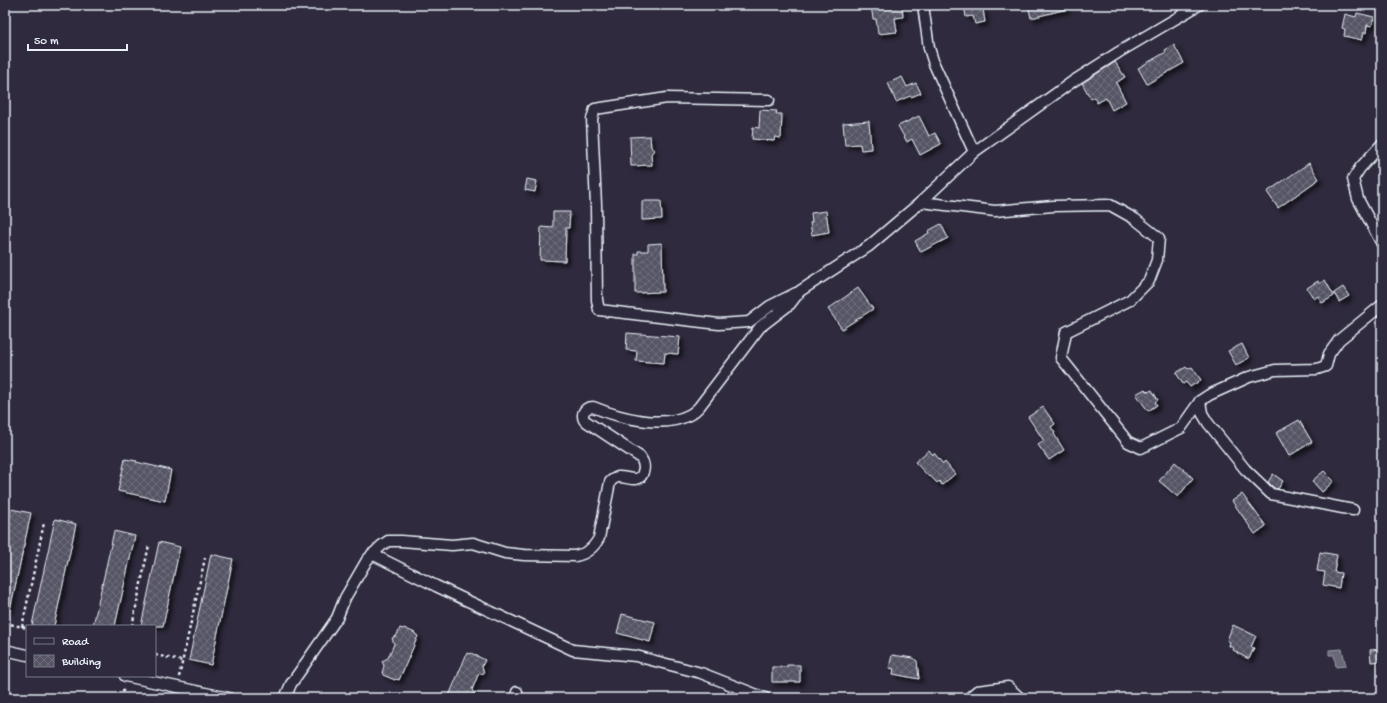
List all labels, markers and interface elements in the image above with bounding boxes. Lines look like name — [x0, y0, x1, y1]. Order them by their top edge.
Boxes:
scale bar — [28, 26, 127, 52]
text: 50 m — [34, 35, 59, 49]
legend — [26, 625, 156, 677]
text: Road — [62, 636, 89, 650]
text: Building — [61, 656, 101, 670]

